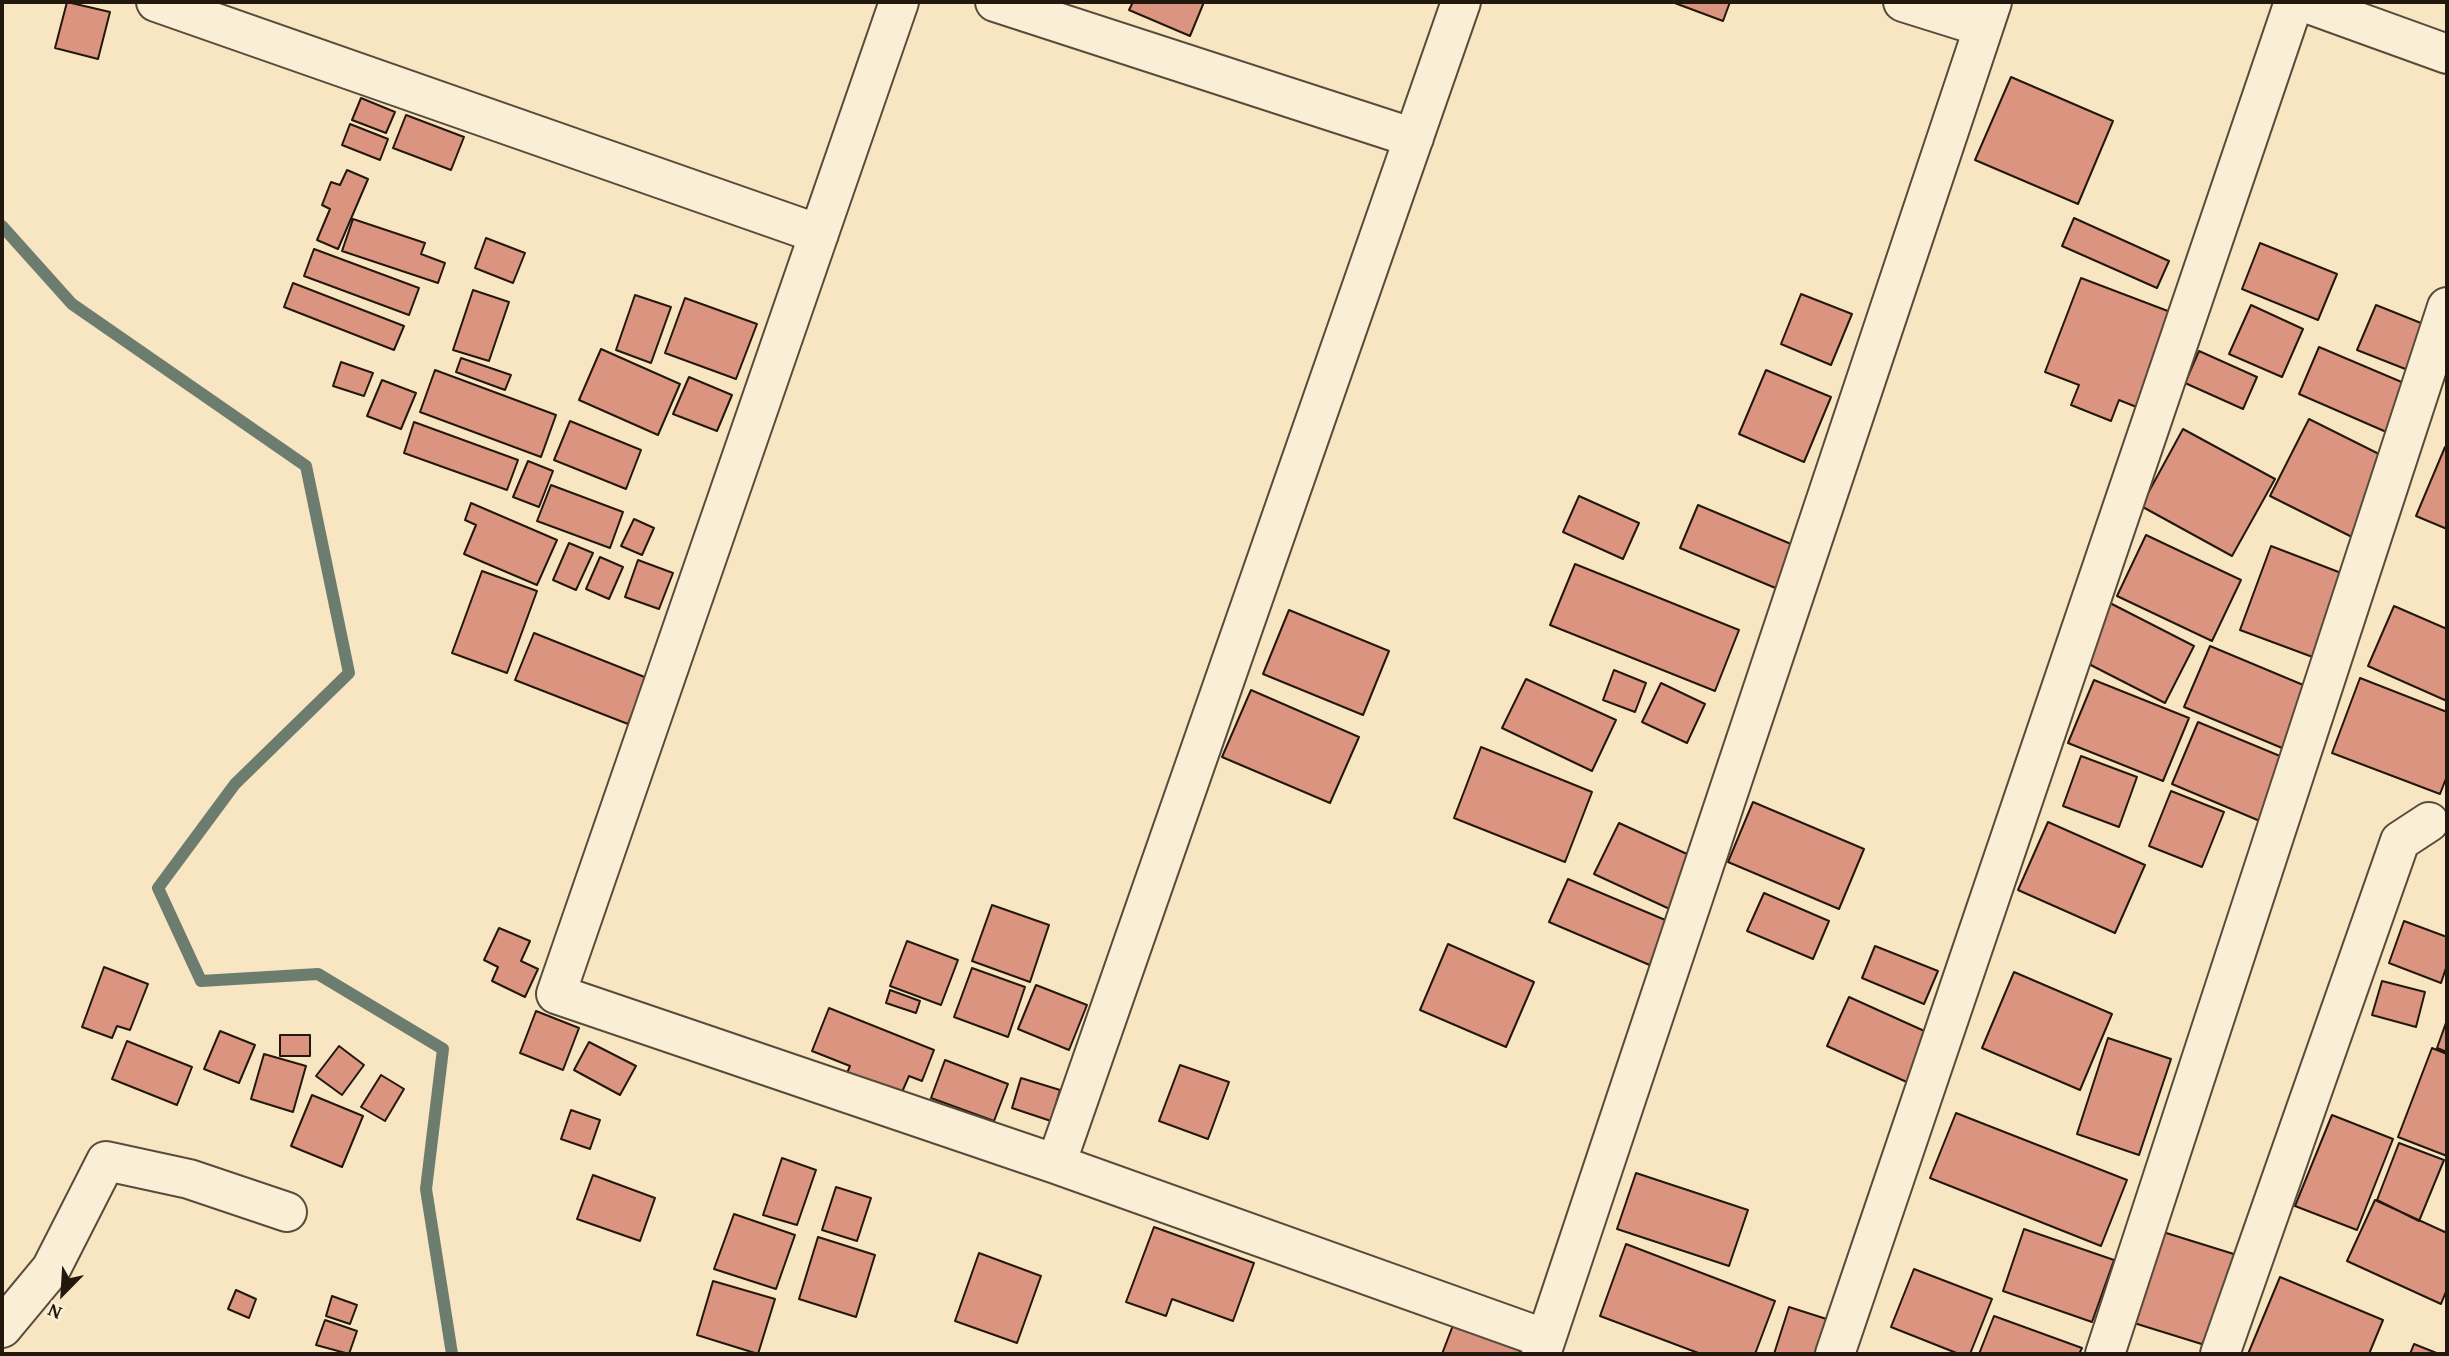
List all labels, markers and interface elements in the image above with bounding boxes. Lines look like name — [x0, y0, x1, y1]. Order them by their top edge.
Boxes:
north arrow — [28, 1258, 98, 1328]
text: N — [43, 1297, 66, 1328]

